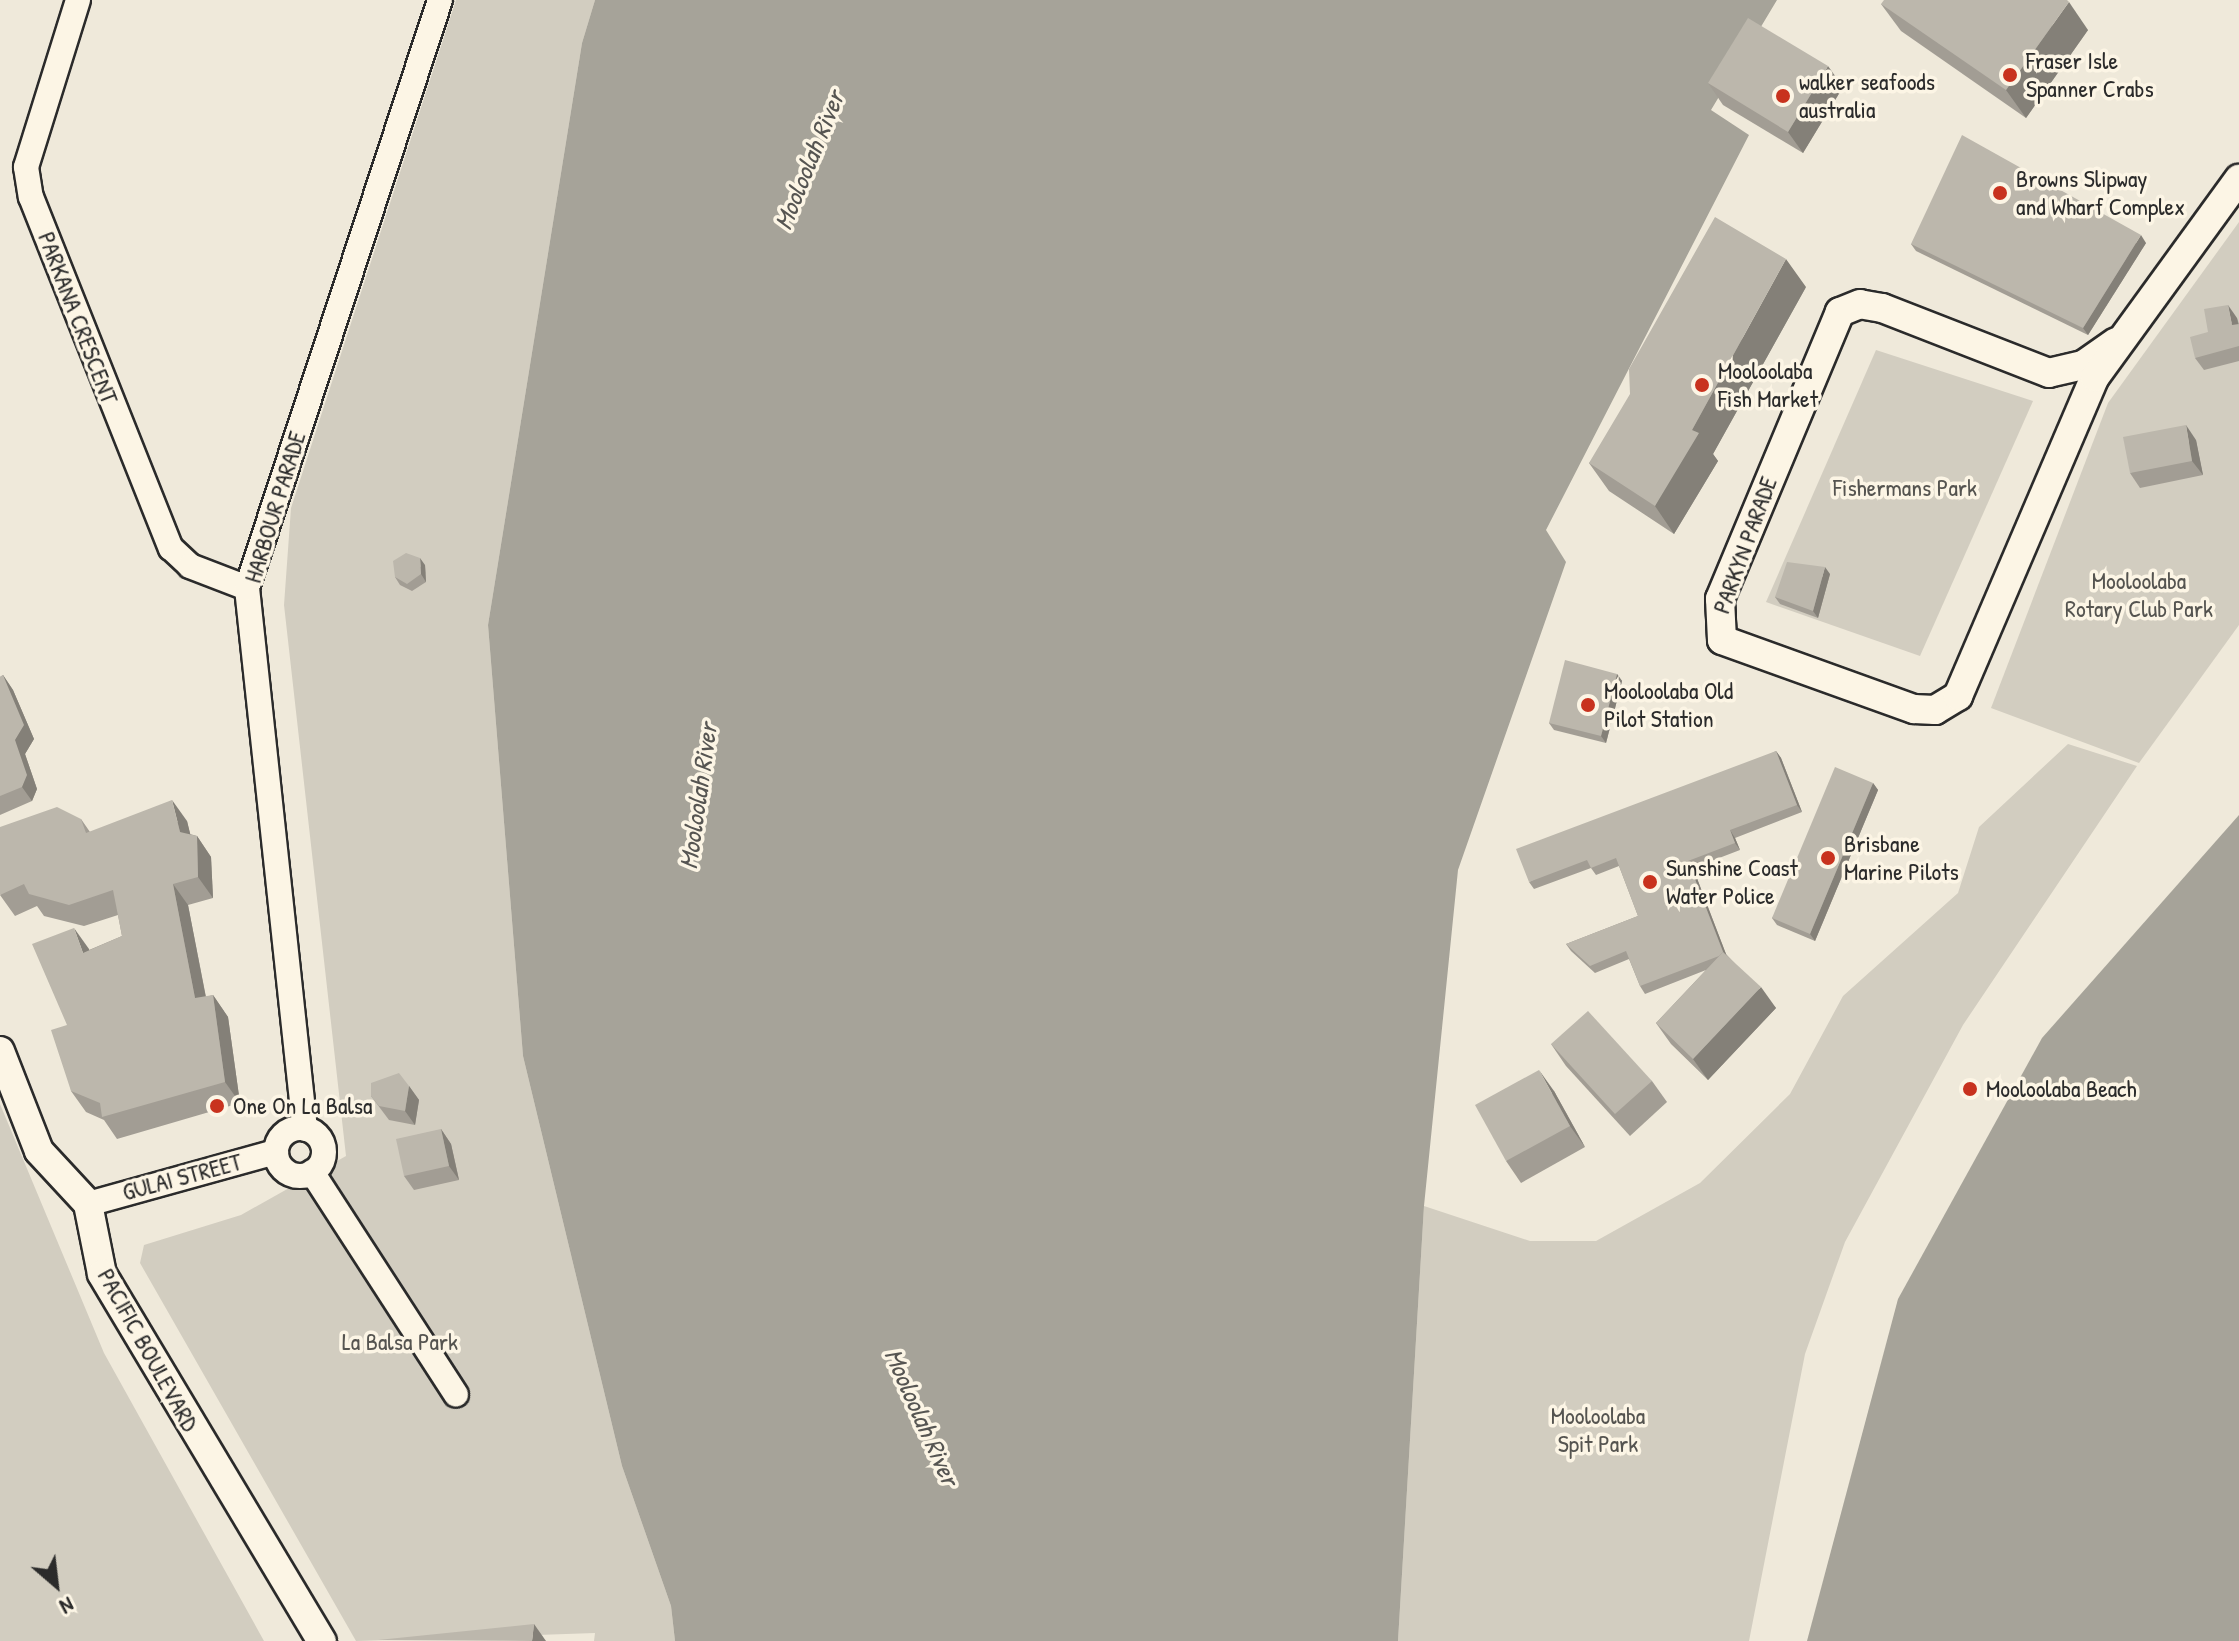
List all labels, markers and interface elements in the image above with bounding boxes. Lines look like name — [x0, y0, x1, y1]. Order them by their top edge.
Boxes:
place label: Fraser Isle Spanner Crabs — [2026, 47, 2154, 103]
marker: Fraser Isle Spanner Crabs — [2001, 66, 2019, 84]
place label: walker seafoods australia — [1799, 68, 1935, 124]
water label: Mooloolah River — [767, 86, 851, 234]
marker: walker seafoods australia — [1774, 87, 1792, 105]
place label: Browns Slipway and Wharf Complex — [2016, 165, 2185, 221]
marker: Browns Slipway and Wharf Complex — [1991, 184, 2009, 202]
street label: PARKANA CRESCENT — [32, 228, 124, 408]
place label: Mooloolaba Fish Market — [1718, 357, 1818, 413]
marker: Mooloolaba Fish Market — [1693, 376, 1711, 394]
street label: HARBOUR PARADE — [238, 428, 312, 586]
street label: PARKYN PARADE — [1707, 473, 1783, 617]
park label: Fishermans Park — [1833, 474, 1977, 502]
park label: Mooloolaba Rotary Club Park — [2065, 567, 2213, 623]
place label: Mooloolaba Old Pilot Station — [1604, 677, 1733, 733]
marker: Mooloolaba Old Pilot Station — [1579, 696, 1597, 714]
water label: Mooloolah River — [672, 721, 724, 871]
place label: Brisbane Marine Pilots — [1844, 830, 1959, 886]
marker: Brisbane Marine Pilots — [1819, 849, 1837, 867]
place label: Sunshine Coast Water Police — [1666, 854, 1798, 910]
marker: Sunshine Coast Water Police — [1641, 873, 1659, 891]
place label: Mooloolaba Beach — [1986, 1075, 2136, 1103]
marker: Mooloolaba Beach — [1961, 1080, 1979, 1098]
place label: One On La Balsa — [233, 1092, 372, 1120]
marker: One On La Balsa — [208, 1097, 226, 1115]
street label: GULAI STREET — [119, 1147, 245, 1207]
street label: PACIFIC BOULEVARD — [92, 1264, 204, 1436]
park label: La Balsa Park — [342, 1328, 458, 1356]
water label: Mooloolah River — [878, 1344, 966, 1490]
park label: Mooloolaba Spit Park — [1551, 1402, 1645, 1458]
north arrow — [16, 1545, 96, 1625]
text: N — [55, 1590, 79, 1622]

